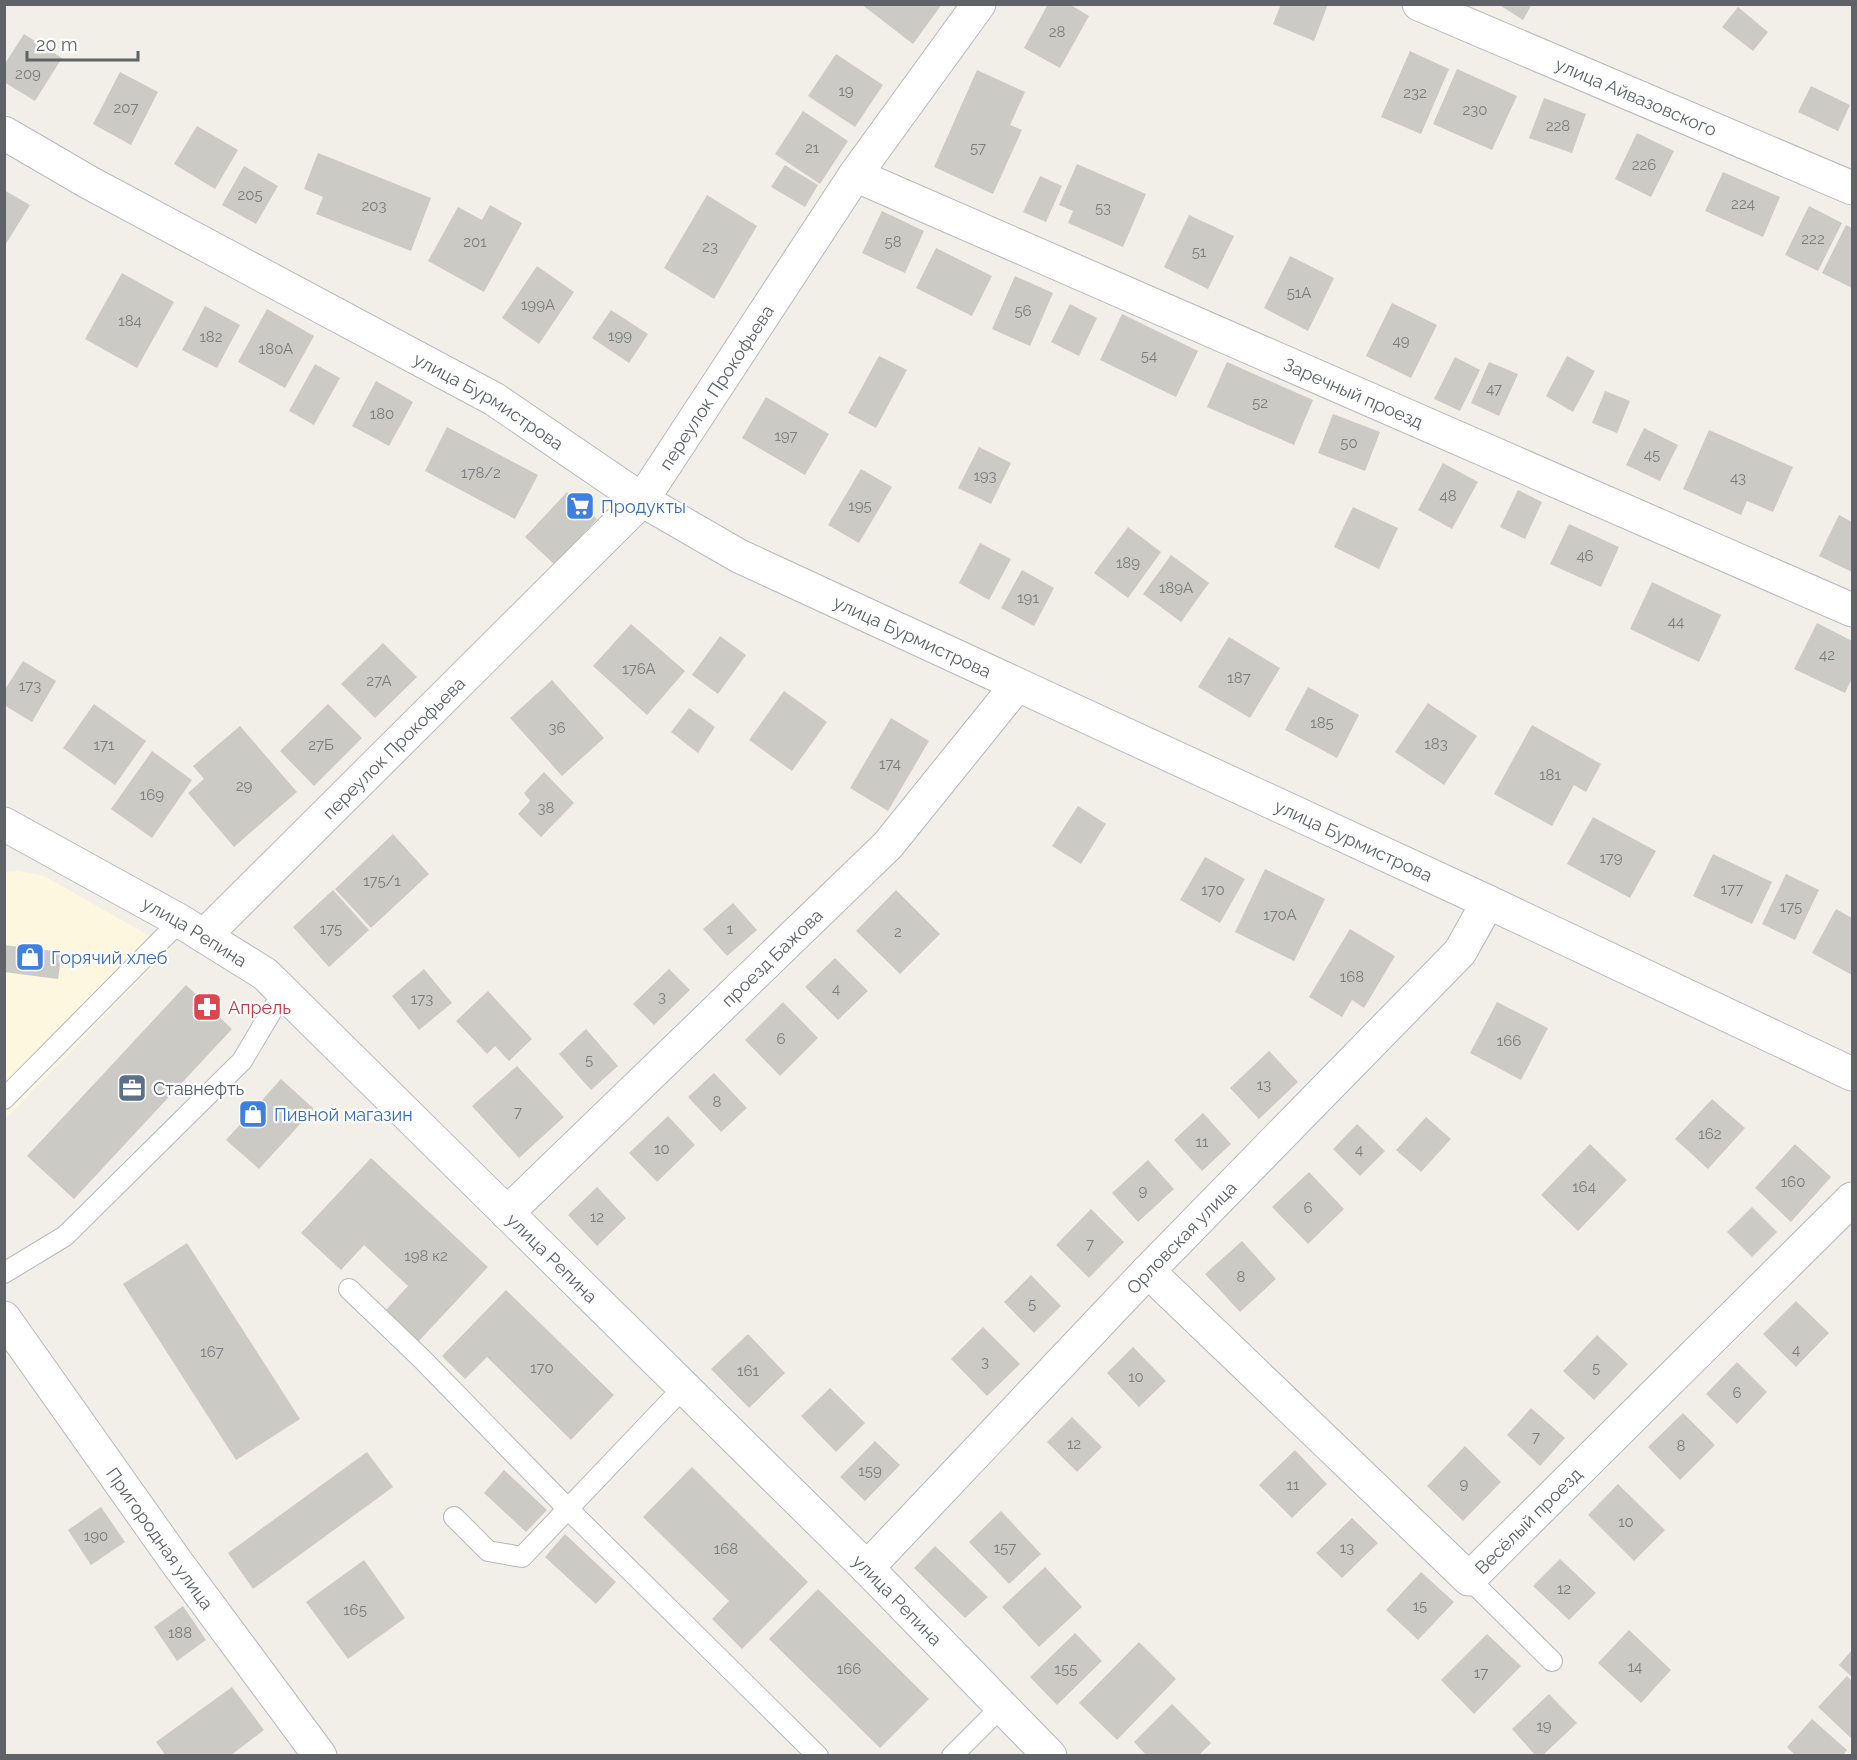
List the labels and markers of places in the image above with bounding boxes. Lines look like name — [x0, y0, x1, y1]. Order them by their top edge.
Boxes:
supermarket icon: Продукты — [564, 490, 596, 522]
place label: Продукты — [601, 496, 686, 517]
shop icon: Горячий хлеб — [14, 941, 46, 973]
place label: Горячий хлеб — [51, 947, 168, 968]
pharmacy icon: Апрель — [191, 991, 223, 1023]
place label: Апрель — [228, 997, 291, 1018]
office icon: Ставнефть — [116, 1072, 148, 1104]
place label: Ставнефть — [153, 1078, 245, 1099]
shop icon: Пивной магазин — [237, 1098, 269, 1130]
place label: Пивной магазин — [274, 1104, 413, 1125]

